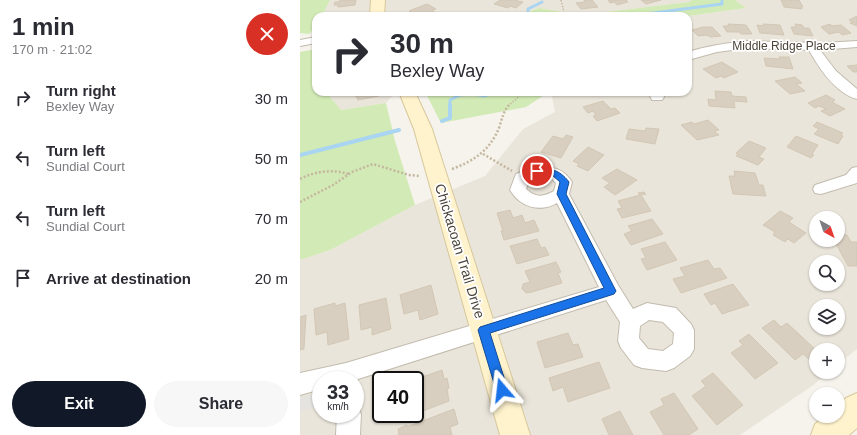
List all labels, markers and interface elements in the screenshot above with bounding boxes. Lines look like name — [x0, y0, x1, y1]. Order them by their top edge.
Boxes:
text: 1 min — [12, 13, 75, 40]
button: close — [246, 13, 288, 55]
icon: right — [324, 28, 376, 80]
text: 30 m — [390, 28, 454, 59]
street label: Middle Ridge Place — [732, 39, 836, 53]
text: 170 m · 21:02 — [12, 42, 92, 57]
text: Bexley Way — [390, 61, 484, 81]
text: Turn right — [46, 82, 116, 99]
icon: right — [12, 87, 34, 109]
text: 30 m — [255, 90, 288, 107]
text: Bexley Way — [46, 99, 114, 114]
text: Turn left — [46, 142, 105, 159]
icon: left — [12, 147, 34, 169]
text: 50 m — [255, 150, 288, 167]
pin — [520, 154, 554, 188]
text: Sundial Court — [46, 159, 125, 174]
icon: arrive — [526, 160, 548, 182]
street label: Chickacoan Trail Drive — [432, 182, 488, 321]
text: Turn left — [46, 202, 105, 219]
icon: left — [12, 207, 34, 229]
text: 70 m — [255, 210, 288, 227]
north arrow — [809, 211, 845, 247]
map controls — [809, 211, 845, 423]
text: Sundial Court — [46, 219, 125, 234]
button: search — [809, 255, 845, 291]
icon: arrive — [12, 267, 34, 289]
text: Arrive at destination — [46, 270, 191, 287]
text: 20 m — [255, 270, 288, 287]
button: layers — [809, 299, 845, 335]
button: + — [809, 343, 845, 379]
position arrow — [481, 369, 523, 411]
speed limit sign: 40 — [372, 371, 424, 423]
button: Exit — [12, 381, 146, 427]
button: Share — [154, 381, 288, 427]
text: 33 — [327, 381, 349, 403]
button: − — [809, 387, 845, 423]
text: km/h — [327, 401, 349, 412]

